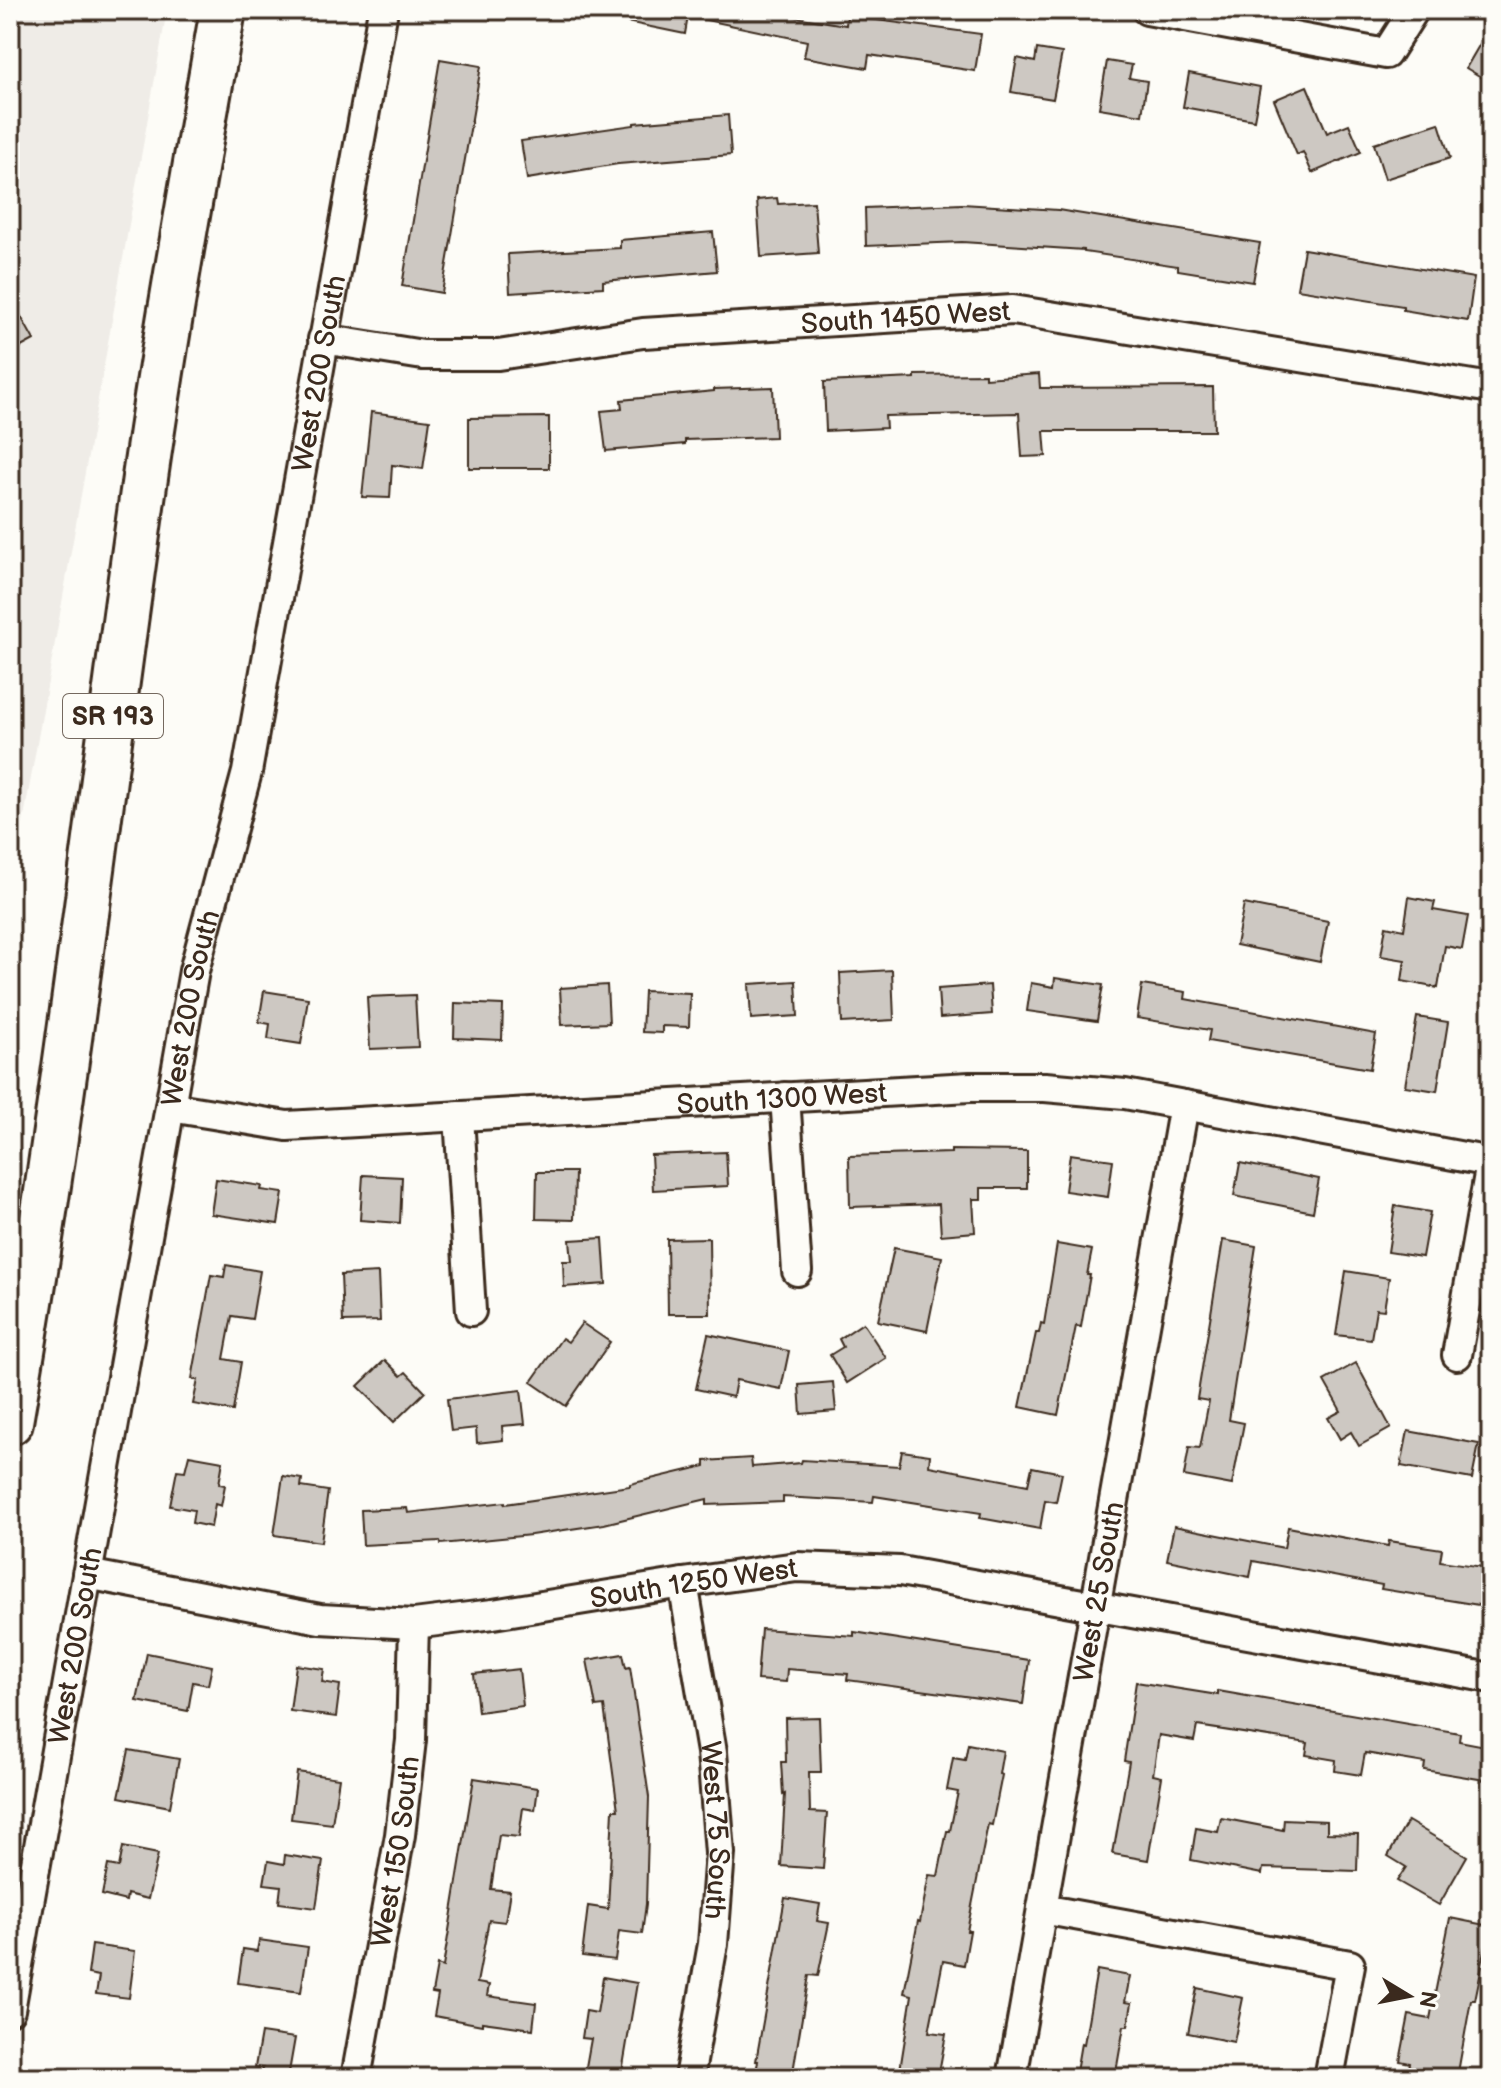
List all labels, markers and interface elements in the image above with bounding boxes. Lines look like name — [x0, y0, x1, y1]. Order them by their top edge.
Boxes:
street label: West 200 South — [286, 273, 353, 475]
street label: South 1450 West — [800, 295, 1012, 341]
road number: SR 193 — [63, 694, 163, 738]
street label: West 200 South — [155, 907, 227, 1109]
street label: South 1300 West — [676, 1077, 888, 1122]
street label: West 25 South — [1067, 1499, 1132, 1685]
street label: West 200 South — [42, 1545, 110, 1747]
street label: South 1250 West — [588, 1552, 800, 1616]
street label: West 75 South — [693, 1740, 735, 1921]
street label: West 150 South — [365, 1754, 427, 1950]
north arrow — [1369, 1956, 1449, 2036]
text: N — [1412, 1989, 1442, 2010]

